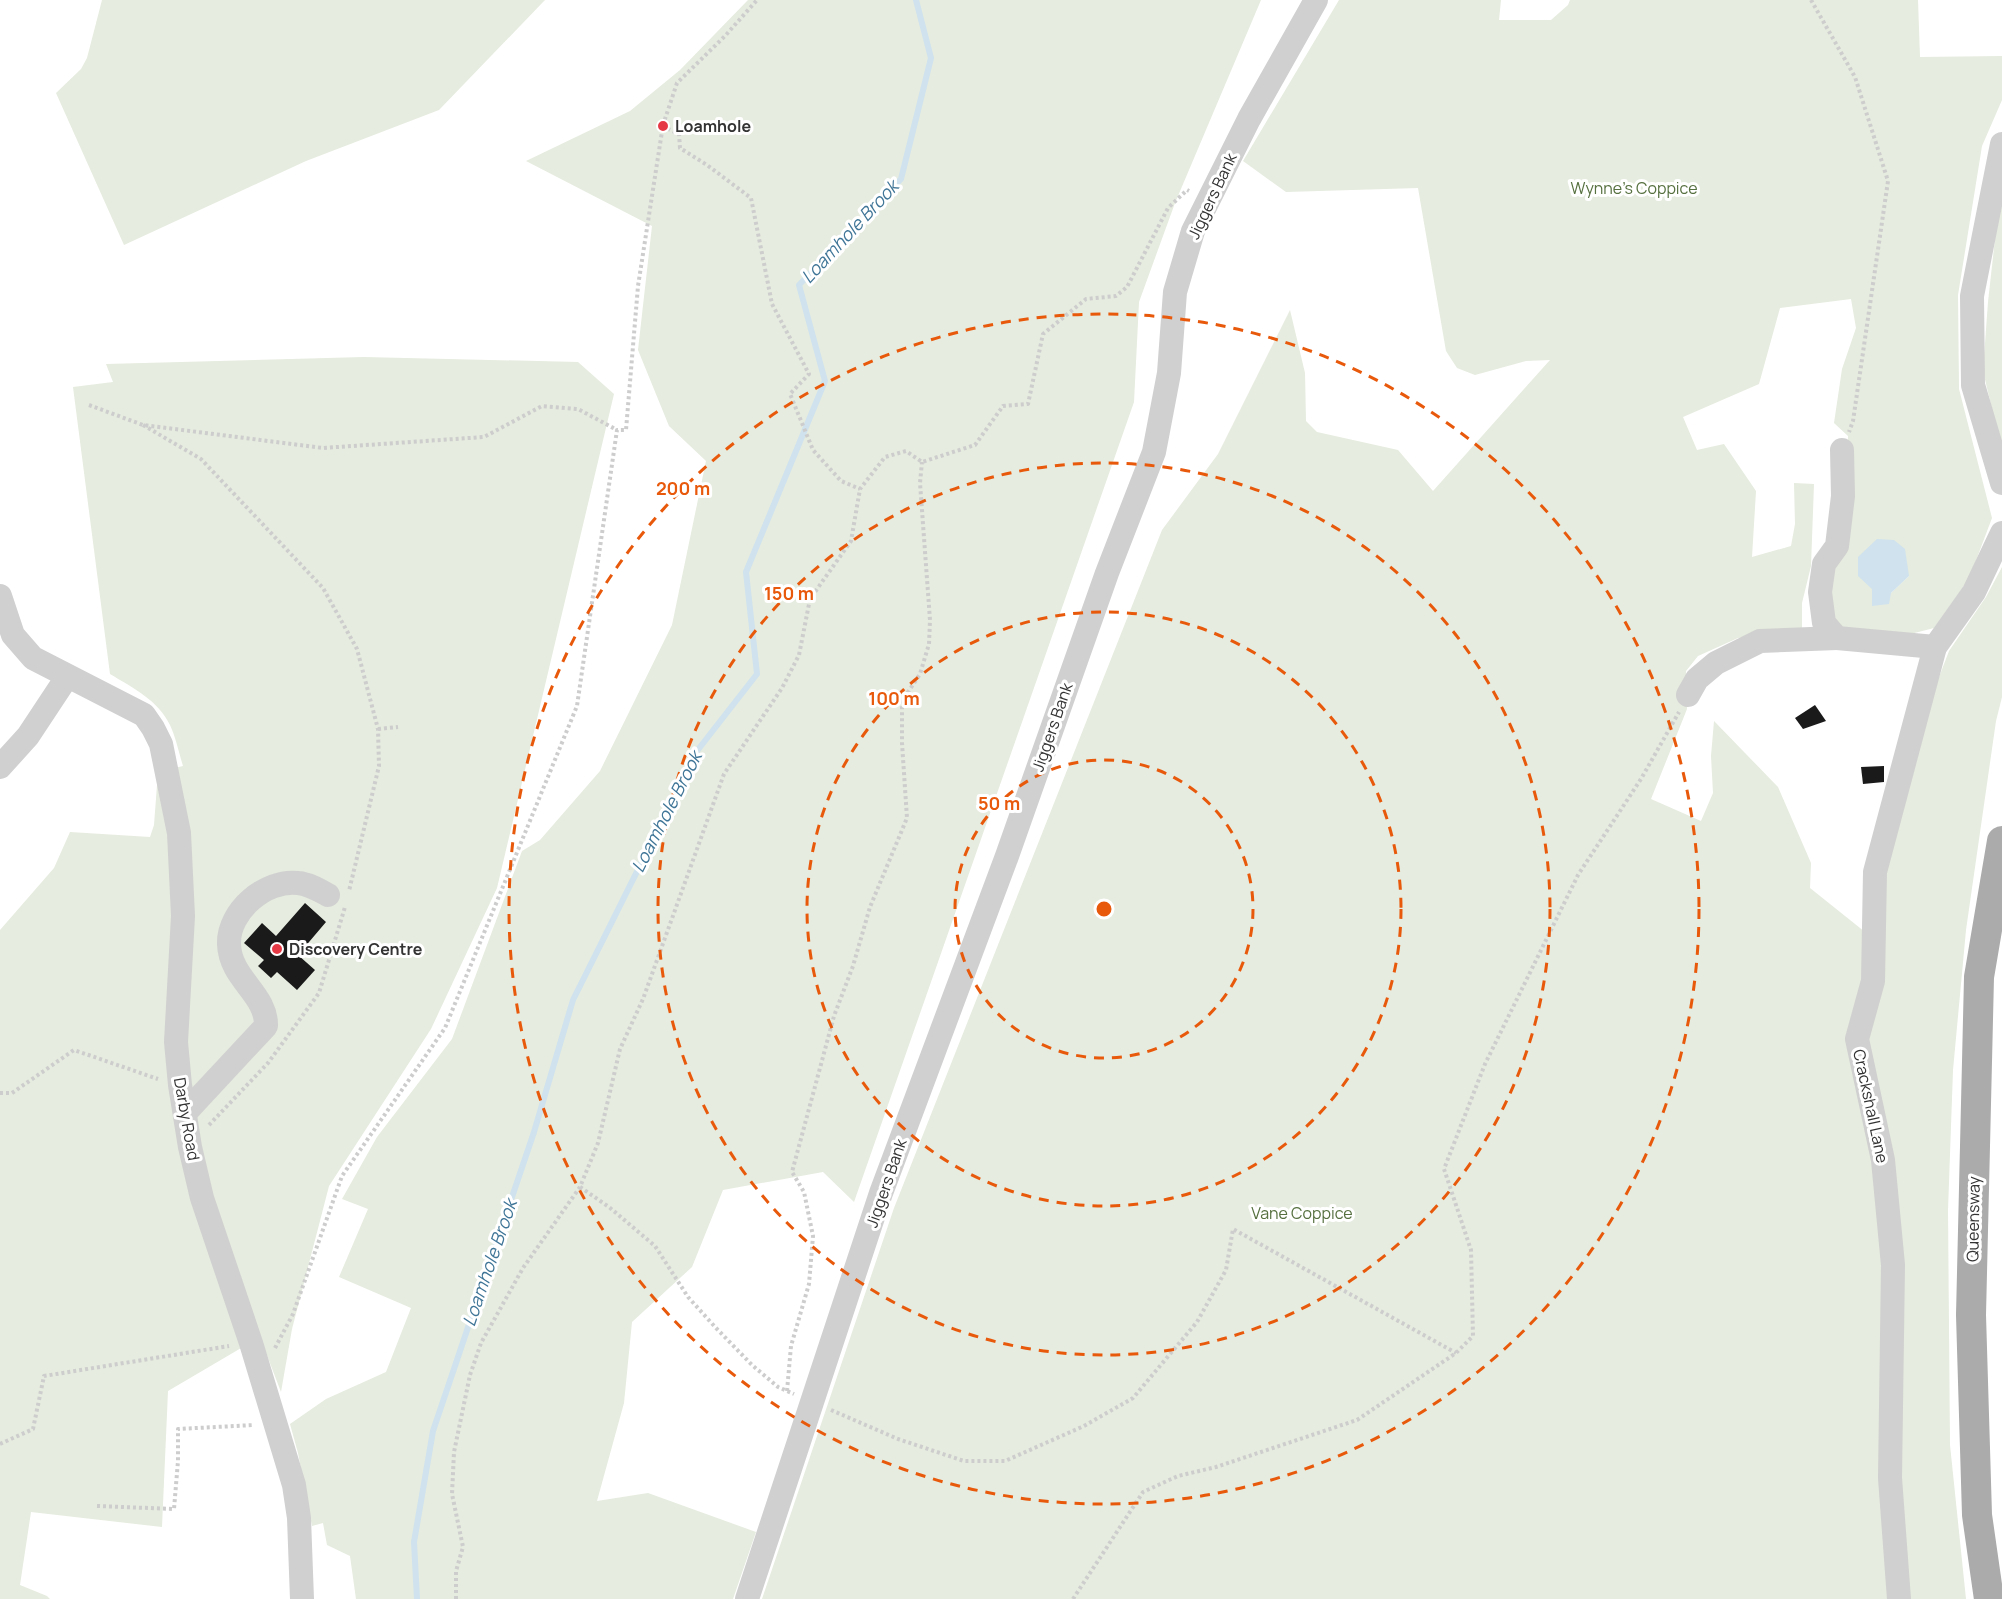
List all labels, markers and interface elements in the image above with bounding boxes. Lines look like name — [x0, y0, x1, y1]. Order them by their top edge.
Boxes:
place label: Loamhole — [675, 115, 751, 137]
marker: Loamhole — [656, 119, 670, 133]
street label: Jiggers Bank — [1182, 148, 1242, 243]
water label: Loamhole Brook — [795, 172, 905, 288]
park label: Wynne's Coppice — [1570, 177, 1698, 199]
text: 200 m — [656, 476, 710, 500]
text: 150 m — [764, 581, 814, 605]
street label: Jiggers Bank — [1027, 679, 1078, 774]
text: 100 m — [868, 686, 920, 710]
water label: Loamhole Brook — [625, 744, 708, 876]
text: 50 m — [978, 791, 1020, 815]
centre of rings — [1094, 899, 1114, 919]
place label: Discovery Centre — [289, 938, 423, 960]
marker: Discovery Centre — [270, 942, 284, 956]
street label: Crackshall Lane — [1848, 1047, 1894, 1165]
street label: Darby Road — [169, 1076, 205, 1162]
street label: Jiggers Bank — [861, 1135, 912, 1230]
street label: Queensway — [1961, 1175, 1985, 1262]
water label: Loamhole Brook — [456, 1193, 523, 1329]
park label: Vane Coppice — [1251, 1202, 1353, 1224]

